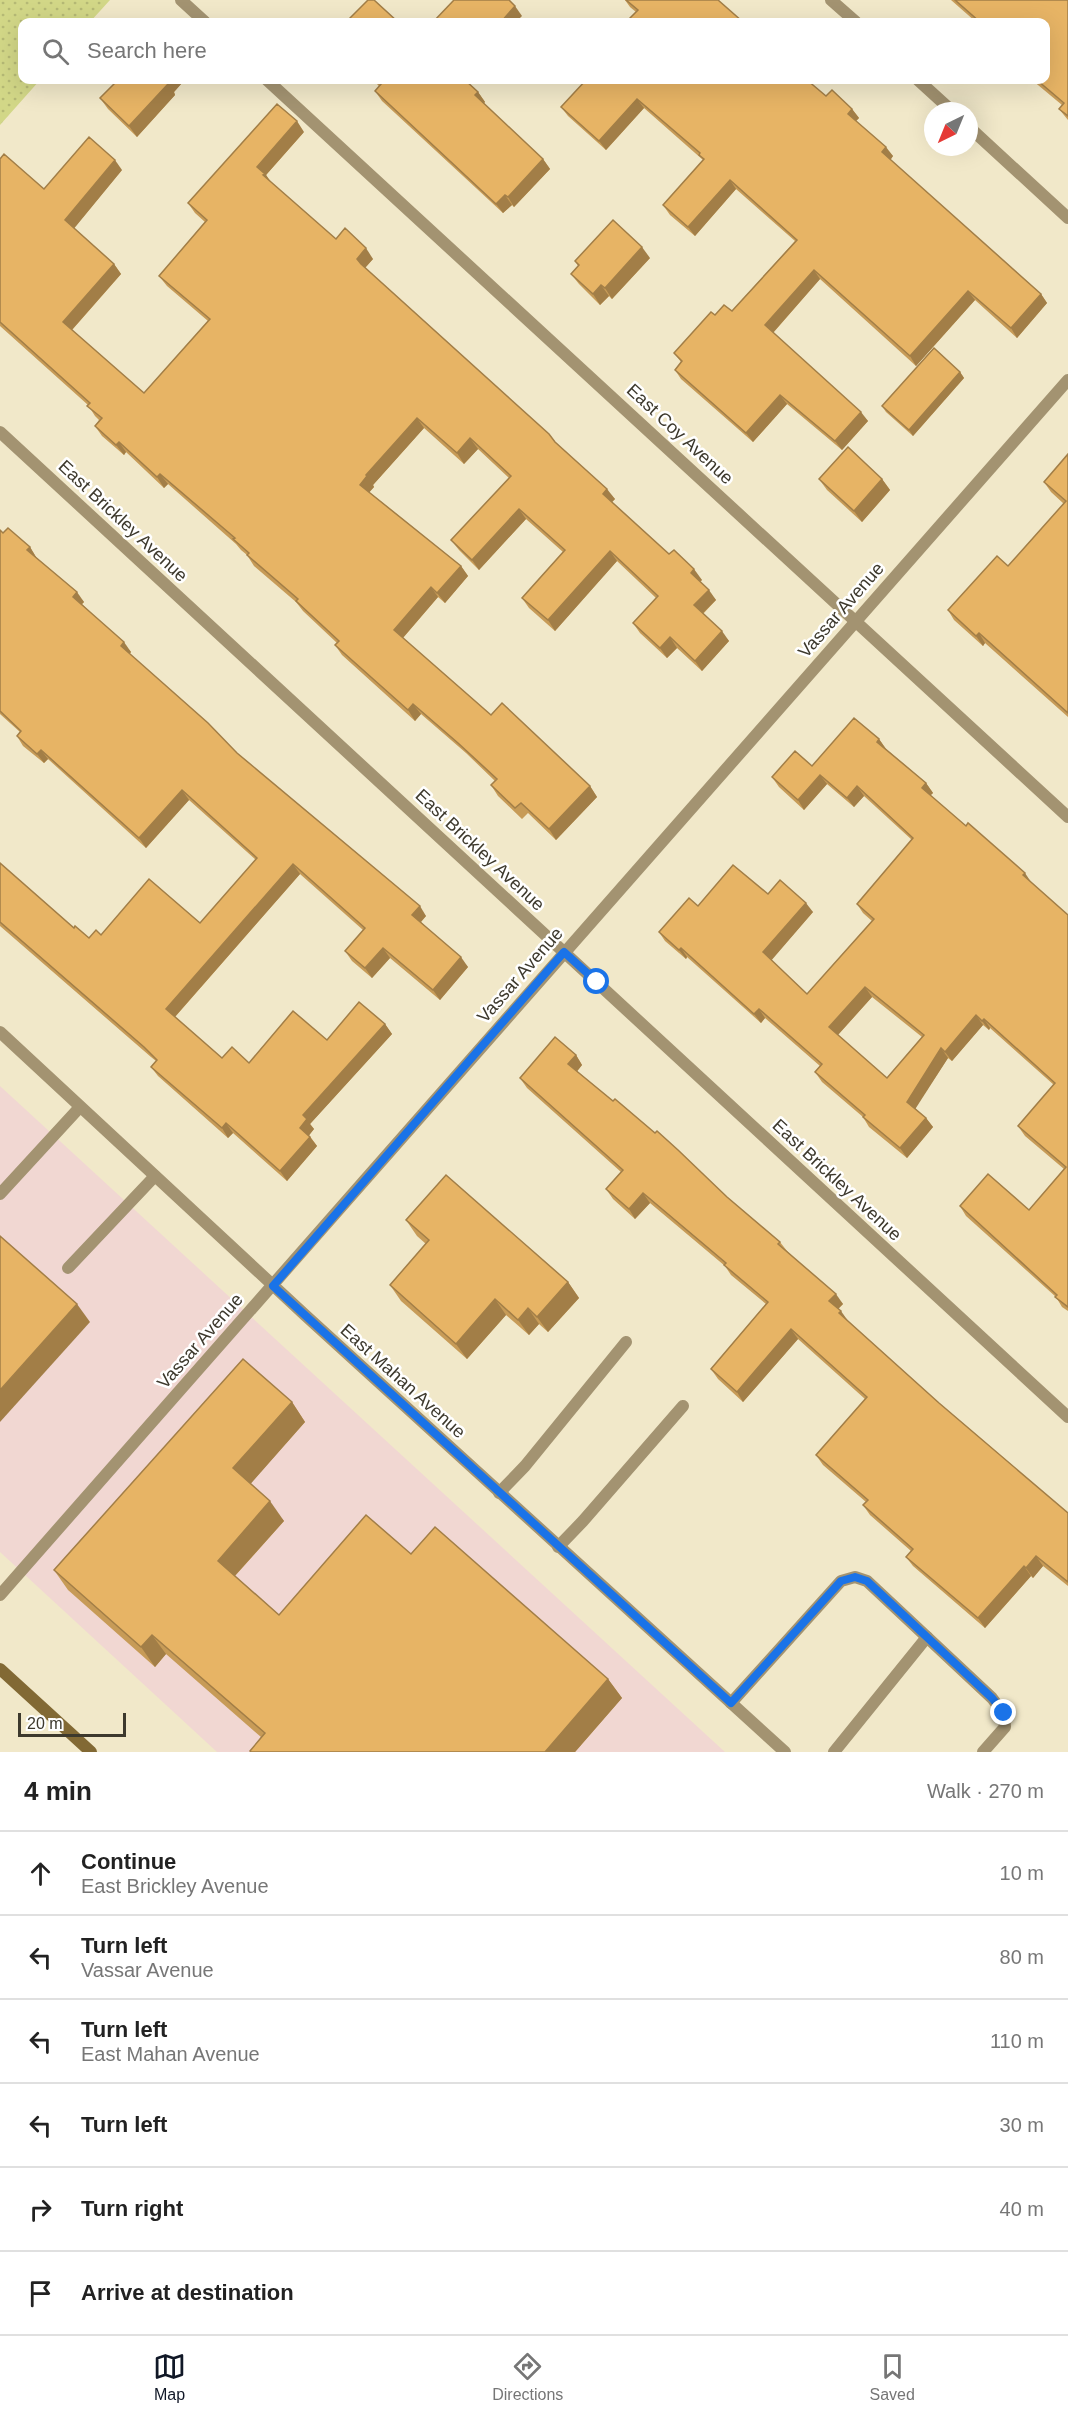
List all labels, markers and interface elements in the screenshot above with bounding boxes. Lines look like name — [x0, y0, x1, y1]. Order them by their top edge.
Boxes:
search box — [18, 18, 1050, 84]
icon: search — [39, 35, 72, 68]
text: Search here — [87, 38, 207, 63]
north arrow — [924, 102, 978, 156]
street label: East Coy Avenue — [623, 380, 737, 488]
street label: East Brickley Avenue — [54, 456, 192, 586]
street label: Vassar Avenue — [794, 558, 888, 662]
street label: East Brickley Avenue — [411, 785, 549, 915]
street label: Vassar Avenue — [473, 923, 567, 1027]
route start — [583, 968, 609, 994]
street label: East Brickley Avenue — [768, 1115, 906, 1245]
street label: Vassar Avenue — [153, 1289, 247, 1393]
street label: East Mahan Avenue — [337, 1320, 469, 1442]
route end — [990, 1699, 1016, 1725]
scale bar — [18, 1710, 126, 1738]
text: 20 m — [27, 1715, 63, 1732]
text: 4 min — [24, 1776, 92, 1806]
text: Walk · 270 m — [927, 1780, 1044, 1802]
text: Continue — [81, 1849, 176, 1874]
icon: ahead — [24, 1857, 57, 1890]
text: 10 m — [1000, 1862, 1044, 1884]
text: East Brickley Avenue — [81, 1875, 269, 1897]
text: Turn left — [81, 1933, 167, 1958]
icon: left — [24, 1941, 57, 1974]
text: 80 m — [1000, 1946, 1044, 1968]
text: Vassar Avenue — [81, 1959, 214, 1981]
text: Turn left — [81, 2017, 167, 2042]
icon: left — [24, 2025, 57, 2058]
text: 110 m — [990, 2030, 1044, 2052]
text: East Mahan Avenue — [81, 2043, 260, 2065]
icon: left — [24, 2109, 57, 2142]
text: Turn left — [81, 2112, 167, 2137]
text: 30 m — [1000, 2114, 1044, 2136]
icon: right — [24, 2193, 57, 2226]
text: Turn right — [81, 2196, 183, 2221]
text: 40 m — [1000, 2198, 1044, 2220]
icon: arrive — [24, 2277, 57, 2310]
text: Arrive at destination — [81, 2280, 294, 2305]
tab: Map — [153, 2350, 186, 2404]
tab: Directions — [492, 2350, 563, 2404]
tab: Saved — [870, 2350, 915, 2404]

